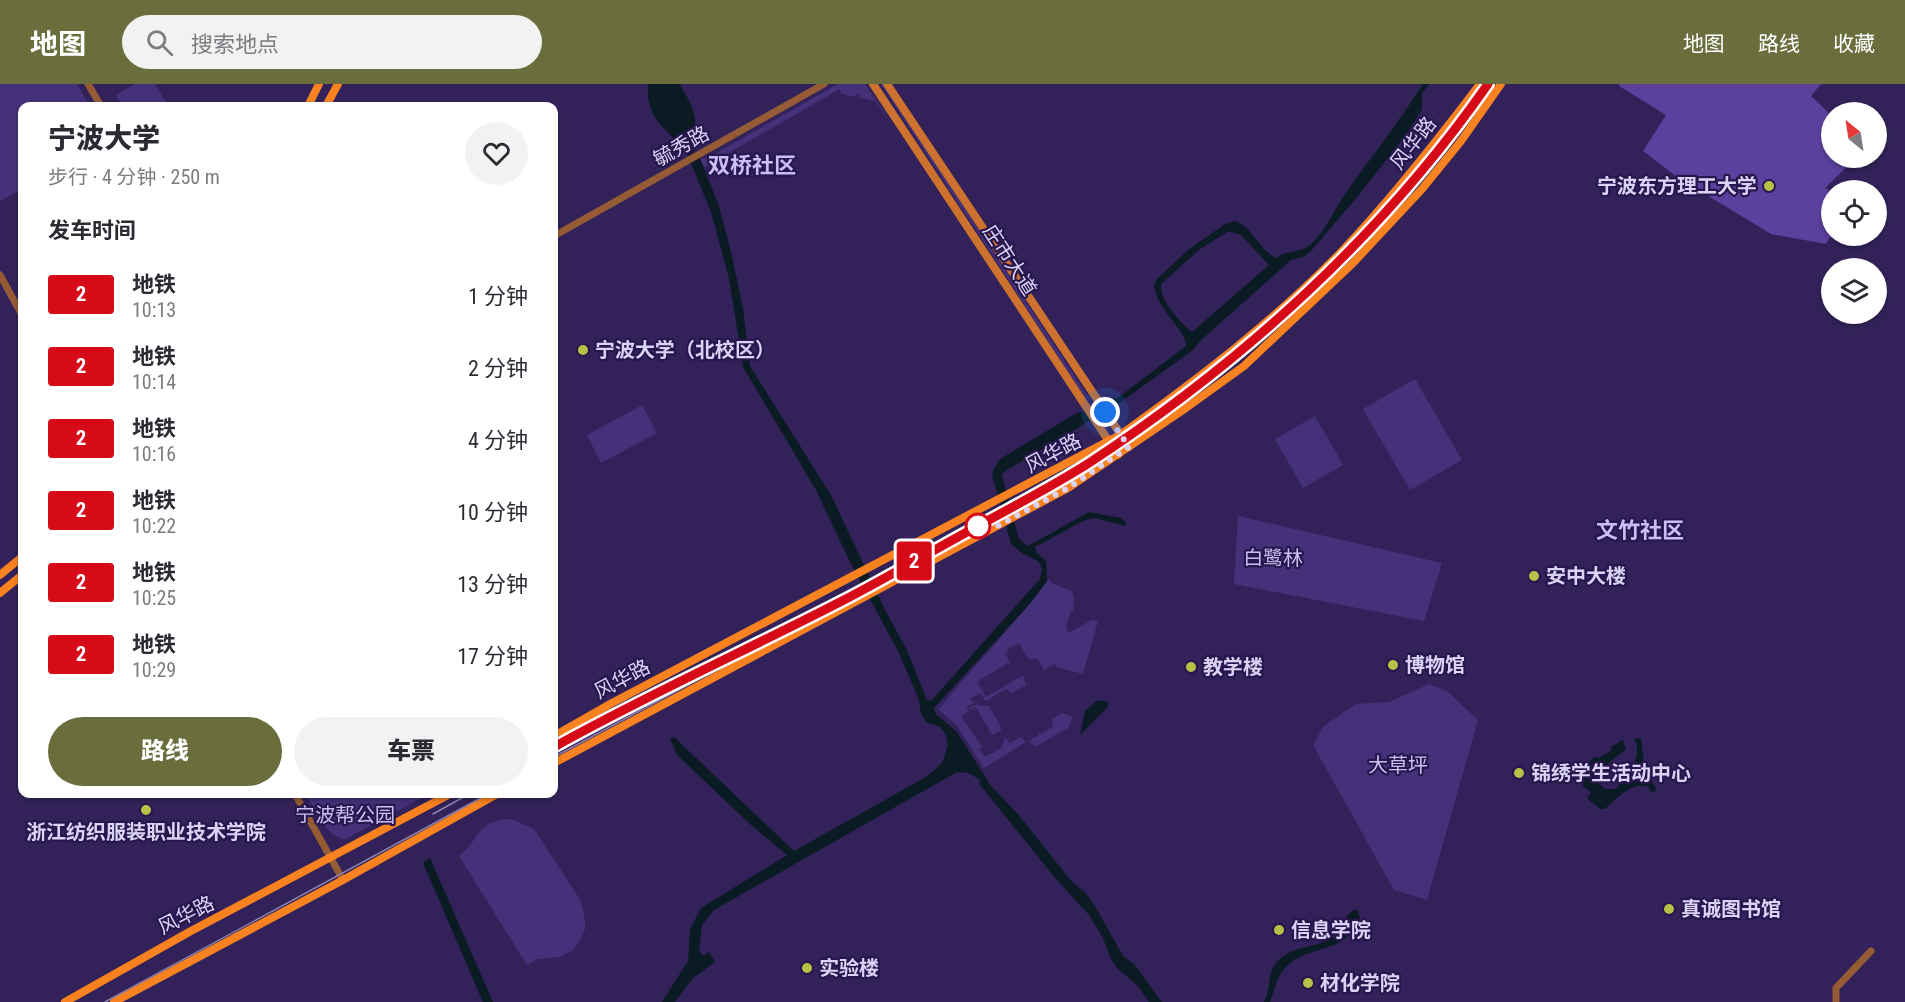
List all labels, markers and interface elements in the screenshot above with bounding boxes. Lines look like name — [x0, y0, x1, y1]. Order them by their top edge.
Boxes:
search box — [122, 15, 542, 69]
icon: search — [143, 26, 176, 59]
text: 地图 — [30, 28, 86, 61]
text: 搜索地点 — [191, 32, 279, 57]
text: 地图 — [1683, 32, 1725, 56]
text: 路线 — [1758, 32, 1800, 56]
text: 收藏 — [1833, 32, 1875, 56]
north arrow — [1821, 102, 1887, 168]
map controls — [1821, 102, 1887, 324]
street label: 风华路 — [1385, 112, 1441, 174]
street label: 毓秀路 — [649, 121, 713, 171]
text: 宁波大学 — [48, 122, 160, 155]
button: heart — [465, 122, 528, 185]
district label: 双桥社区 — [708, 153, 796, 178]
text: 步行 · 4 分钟 · 250 m — [48, 165, 220, 189]
place label: 宁波东方理工大学 — [1597, 174, 1757, 198]
marker: 宁波东方理工大学 — [1762, 179, 1776, 193]
button: locate — [1821, 180, 1887, 246]
text: 发车时间 — [48, 218, 136, 243]
street label: 庄市大道 — [978, 220, 1042, 300]
button: layers — [1821, 258, 1887, 324]
text: 地铁 — [132, 272, 176, 297]
text: 2 — [76, 282, 86, 306]
text: 1 分钟 — [468, 284, 528, 309]
text: 10:13 — [132, 298, 176, 322]
place label: 宁波大学（北校区） — [595, 338, 775, 362]
marker: 宁波大学（北校区） — [576, 343, 590, 357]
text: 地铁 — [132, 344, 176, 369]
text: 2 — [76, 354, 86, 378]
text: 2 分钟 — [468, 356, 528, 381]
text: 10:14 — [132, 370, 176, 394]
your location — [1090, 397, 1120, 427]
text: 地铁 — [132, 416, 176, 441]
text: 2 — [76, 426, 86, 450]
text: 4 分钟 — [468, 428, 528, 453]
street label: 风华路 — [1021, 428, 1085, 478]
text: 10:16 — [132, 442, 176, 466]
text: 地铁 — [132, 488, 176, 513]
text: 2 — [76, 498, 86, 522]
text: 10 分钟 — [457, 500, 528, 525]
unlabelled marker — [965, 513, 991, 539]
text: 10:22 — [132, 514, 176, 538]
district label: 文竹社区 — [1596, 518, 1684, 543]
line badge: 2 — [894, 542, 934, 580]
park label: 白鹭林 — [1243, 546, 1303, 570]
text: 2 — [909, 549, 919, 573]
text: 地铁 — [132, 560, 176, 585]
place label: 安中大楼 — [1546, 564, 1626, 588]
marker: 安中大楼 — [1527, 569, 1541, 583]
text: 2 — [76, 570, 86, 594]
text: 13 分钟 — [457, 572, 528, 597]
text: 10:25 — [132, 586, 176, 610]
text: 地铁 — [132, 632, 176, 657]
text: 2 — [76, 642, 86, 666]
text: 17 分钟 — [457, 644, 528, 669]
place label: 博物馆 — [1405, 653, 1465, 677]
street label: 风华路 — [590, 654, 654, 704]
place label: 教学楼 — [1203, 655, 1263, 679]
text: 10:29 — [132, 658, 176, 682]
marker: 博物馆 — [1386, 658, 1400, 672]
marker: 教学楼 — [1184, 660, 1198, 674]
button: 路线 — [48, 717, 282, 786]
button: 车票 — [294, 717, 528, 786]
park label: 大草坪 — [1368, 753, 1428, 777]
place label: 锦绣学生活动中心 — [1531, 761, 1691, 785]
marker: 锦绣学生活动中心 — [1512, 766, 1526, 780]
marker: 浙江纺织服装职业技术学院 — [139, 803, 153, 817]
park label: 宁波帮公园 — [295, 803, 395, 827]
place label: 浙江纺织服装职业技术学院 — [26, 820, 266, 844]
street label: 风华路 — [154, 891, 218, 939]
place label: 真诚图书馆 — [1681, 897, 1781, 921]
marker: 真诚图书馆 — [1662, 902, 1676, 916]
place label: 信息学院 — [1291, 918, 1371, 942]
marker: 信息学院 — [1272, 923, 1286, 937]
place label: 实验楼 — [819, 956, 879, 980]
marker: 实验楼 — [800, 961, 814, 975]
place label: 材化学院 — [1320, 971, 1400, 995]
marker: 材化学院 — [1301, 976, 1315, 990]

